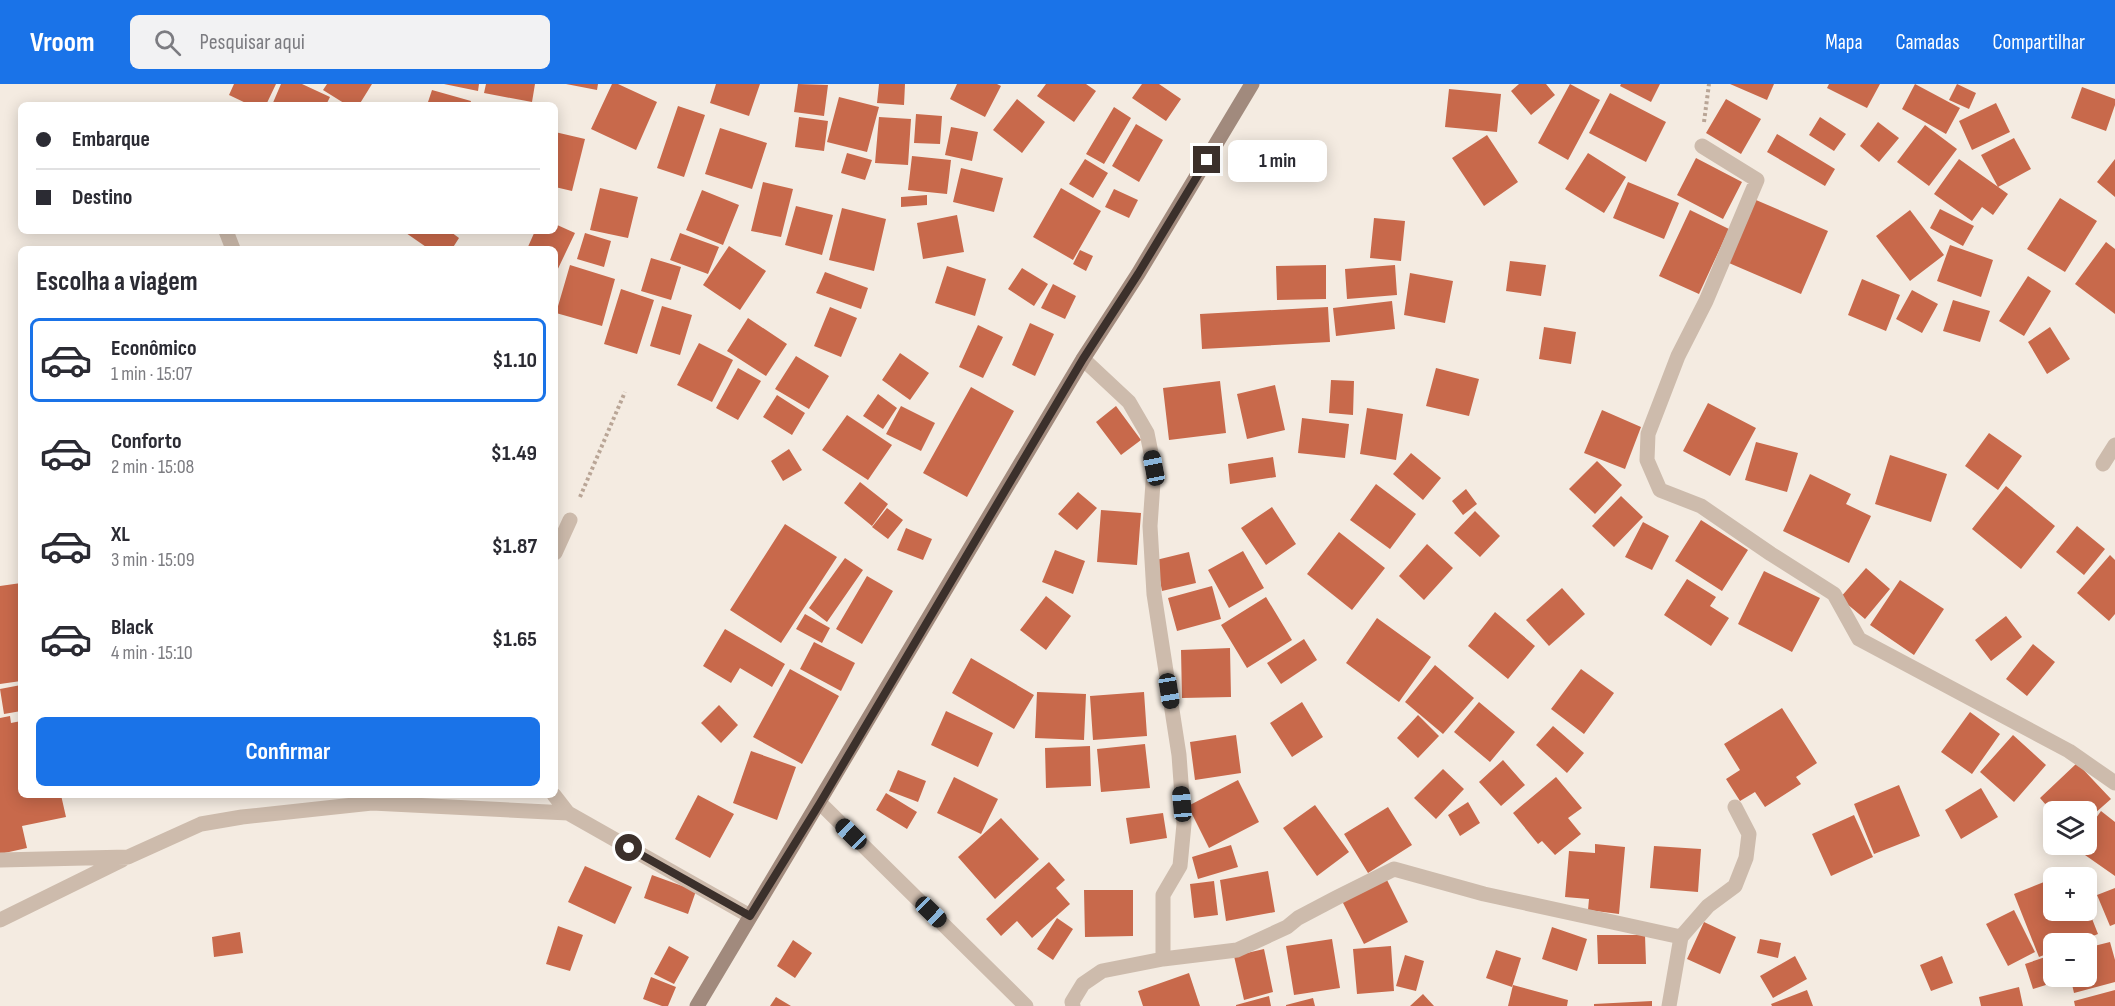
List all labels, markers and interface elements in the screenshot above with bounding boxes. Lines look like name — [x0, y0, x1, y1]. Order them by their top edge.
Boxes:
search box — [130, 15, 550, 69]
text: Vroom — [30, 26, 94, 59]
icon: search — [151, 26, 184, 59]
text: Pesquisar aqui — [199, 29, 305, 56]
text: Mapa — [1825, 30, 1863, 55]
text: Camadas — [1896, 30, 1959, 55]
text: Compartilhar — [1992, 30, 2085, 55]
text: Embarque — [72, 126, 150, 153]
callout: 1 min — [1228, 139, 1327, 181]
route end — [1193, 146, 1220, 173]
text: 1 min — [1259, 149, 1296, 173]
text: Destino — [72, 184, 132, 211]
text: Escolha a viagem — [36, 266, 198, 298]
icon: car — [39, 333, 93, 387]
text: Econômico — [111, 335, 197, 362]
text: $1.10 — [492, 347, 537, 374]
text: 1 min · 15:07 — [111, 362, 192, 386]
icon: car — [39, 426, 93, 480]
text: Conforto — [111, 428, 182, 455]
text: $1.49 — [491, 440, 537, 467]
car — [1142, 449, 1166, 487]
text: 2 min · 15:08 — [111, 455, 194, 479]
icon: car — [39, 519, 93, 573]
text: XL — [111, 521, 130, 548]
text: $1.87 — [492, 533, 537, 560]
text: 3 min · 15:09 — [111, 548, 195, 572]
icon: car — [39, 612, 93, 666]
text: Black — [111, 614, 153, 641]
text: $1.65 — [492, 626, 537, 653]
text: 4 min · 15:10 — [111, 641, 193, 665]
car — [1157, 672, 1181, 710]
button: Confirmar — [36, 717, 540, 786]
car — [1171, 785, 1193, 823]
map controls — [2043, 801, 2097, 987]
button: layers — [2043, 801, 2097, 855]
car — [832, 815, 870, 853]
route start — [615, 834, 642, 861]
button: + — [2043, 867, 2097, 921]
car — [912, 893, 950, 931]
button: − — [2043, 933, 2097, 987]

